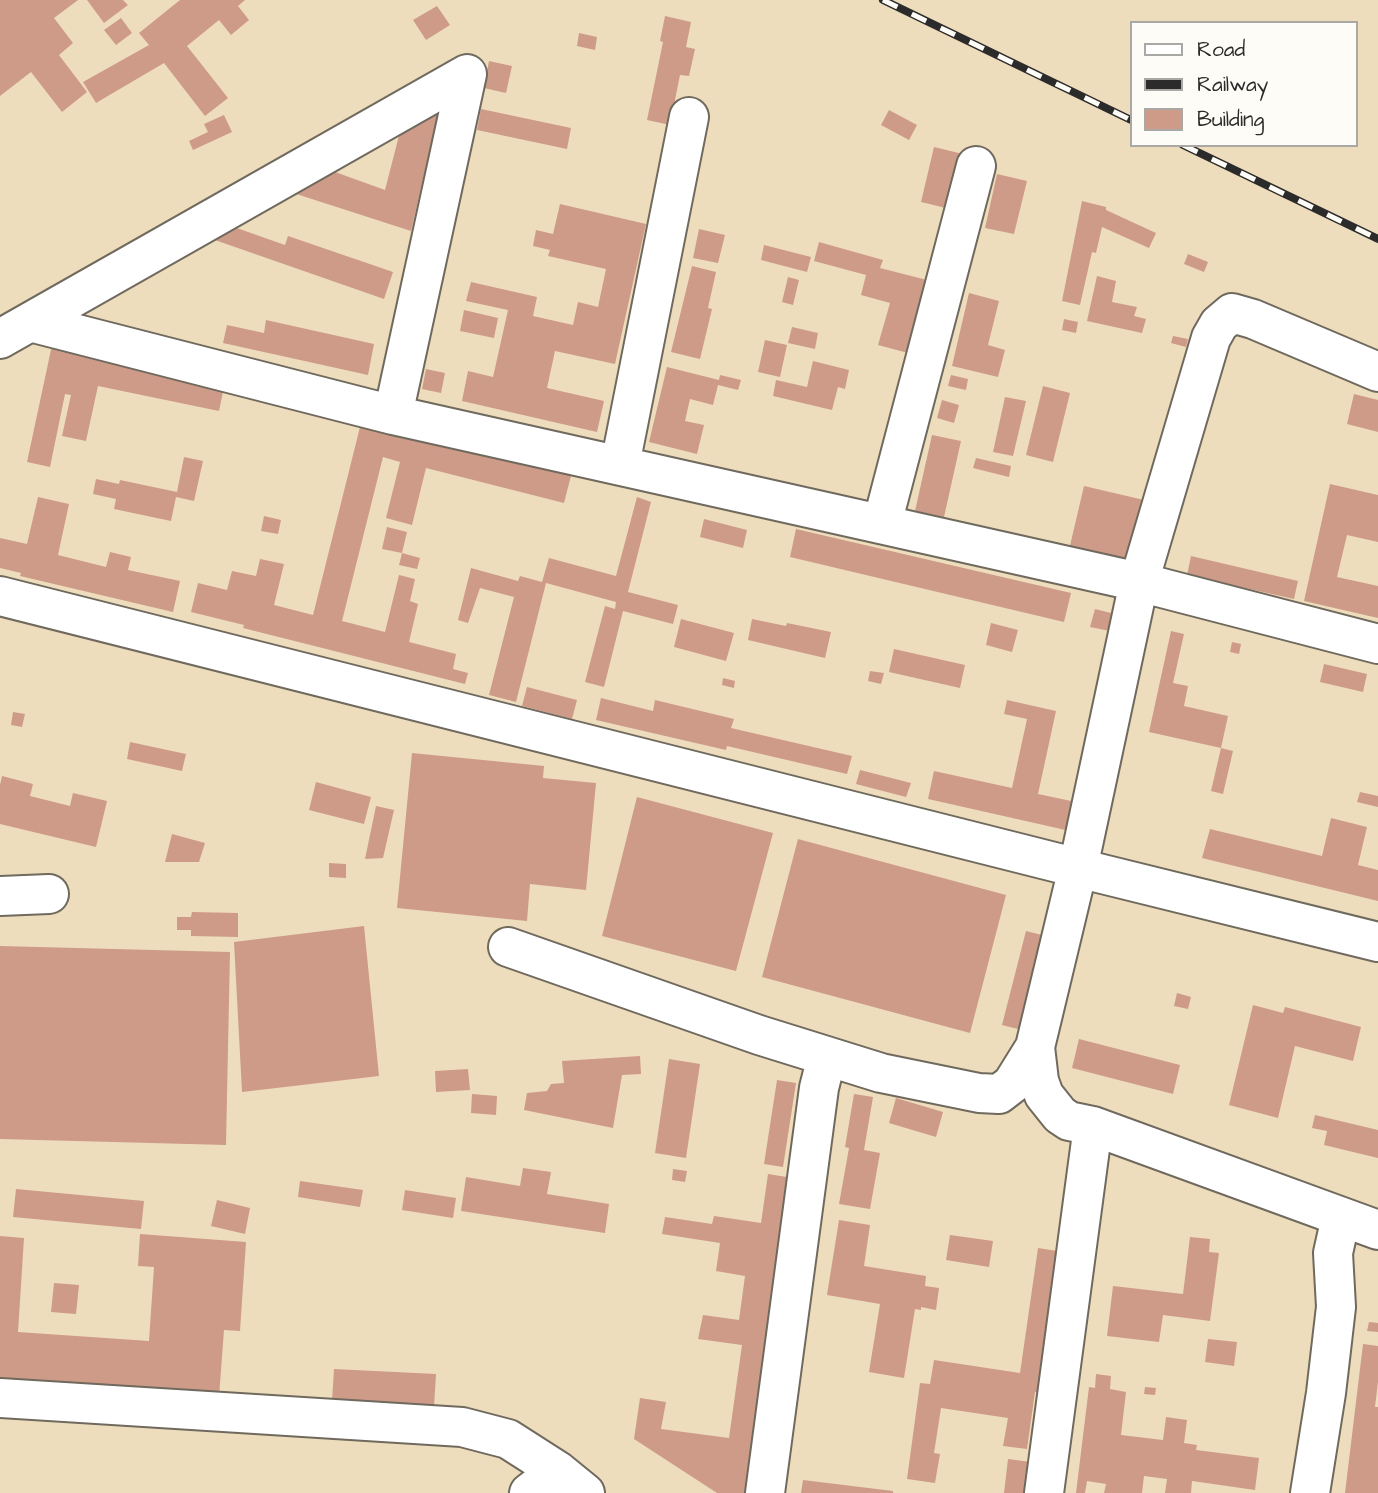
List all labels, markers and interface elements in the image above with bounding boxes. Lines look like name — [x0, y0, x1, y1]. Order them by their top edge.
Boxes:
legend — [1130, 21, 1357, 147]
text: Road — [1197, 35, 1245, 64]
text: Railway — [1197, 70, 1268, 99]
text: Building — [1197, 105, 1264, 134]

